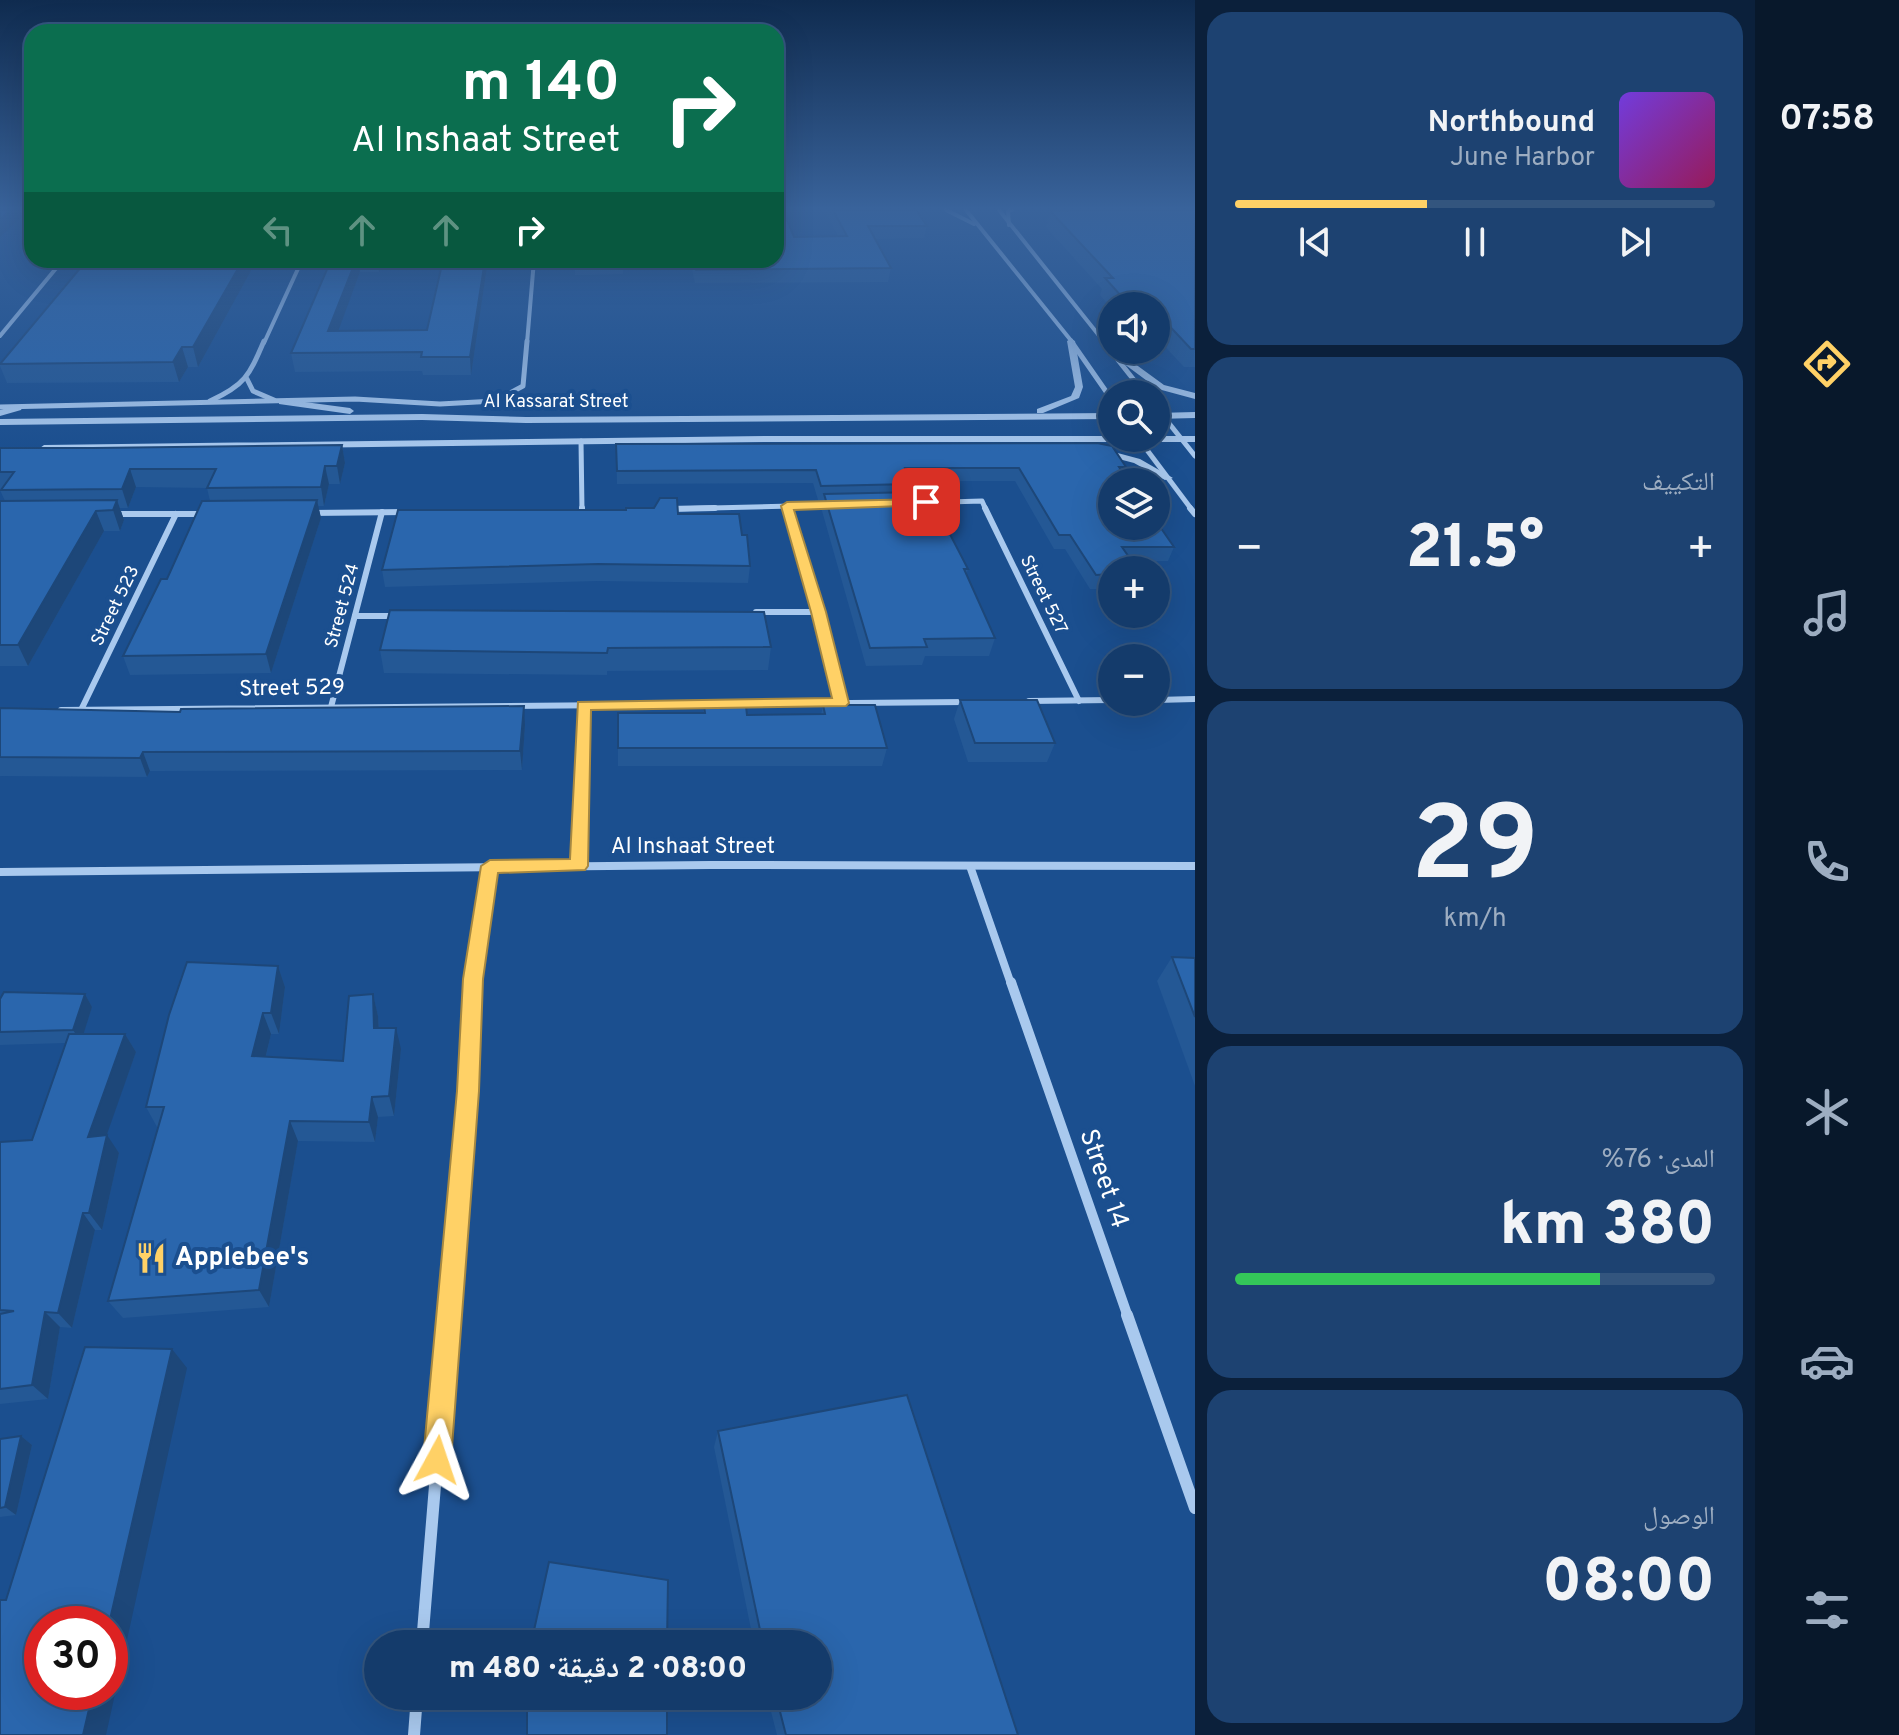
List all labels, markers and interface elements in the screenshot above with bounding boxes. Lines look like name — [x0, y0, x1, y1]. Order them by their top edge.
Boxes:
text: 140 m — [462, 50, 620, 120]
icon: right — [648, 56, 752, 160]
text: 07:58 — [1779, 97, 1875, 143]
text: Northbound — [1428, 105, 1595, 142]
text: Al Inshaat Street — [351, 119, 620, 165]
text: June Harbor — [1450, 142, 1595, 175]
icon: left — [256, 208, 300, 252]
icon: ahead — [340, 208, 384, 252]
icon: ahead — [424, 208, 468, 252]
icon: right — [508, 208, 552, 252]
icon: previous — [1293, 220, 1337, 264]
icon: pause — [1453, 220, 1497, 264]
icon: next — [1613, 220, 1657, 264]
map controls — [1098, 292, 1170, 716]
button: sound — [1098, 292, 1170, 364]
icon: directions — [1799, 336, 1855, 392]
button: search — [1098, 380, 1170, 452]
street label: Al Kassarat Street — [483, 391, 629, 414]
text: التكييف — [1642, 467, 1715, 500]
pin — [892, 468, 960, 536]
button: layers — [1098, 468, 1170, 540]
icon: arrive — [904, 480, 948, 524]
text: 21.5° — [1406, 513, 1544, 589]
text: − — [1235, 523, 1263, 579]
text: + — [1687, 523, 1715, 579]
street label: Street 527 — [1014, 552, 1072, 638]
button: + — [1098, 556, 1170, 628]
street label: Street 524 — [321, 561, 365, 651]
street label: Street 523 — [87, 562, 145, 650]
icon: music — [1799, 585, 1855, 641]
button: − — [1098, 644, 1170, 716]
street label: Street 529 — [239, 675, 345, 703]
text: 29 — [1411, 785, 1539, 917]
street label: Al Inshaat Street — [611, 834, 775, 861]
icon: phone — [1799, 834, 1855, 890]
text: km/h — [1443, 903, 1507, 936]
icon: climate — [1799, 1084, 1855, 1140]
street label: Street 14 — [1071, 1125, 1135, 1233]
text: المدى · 76% — [1602, 1144, 1715, 1177]
text: 380 km — [1500, 1190, 1715, 1266]
restaurant icon: Applebee's — [134, 1241, 168, 1275]
place label: Applebee's — [175, 1242, 309, 1275]
icon: car — [1799, 1333, 1855, 1389]
position arrow — [395, 1418, 479, 1502]
text: الوصول — [1643, 1501, 1715, 1534]
text: 08:00 — [1542, 1547, 1715, 1623]
icon: filters — [1799, 1582, 1855, 1638]
speed limit sign: 30 — [24, 1606, 128, 1710]
text: 08:00 · 2 دقيقة · 480 m — [449, 1651, 747, 1688]

